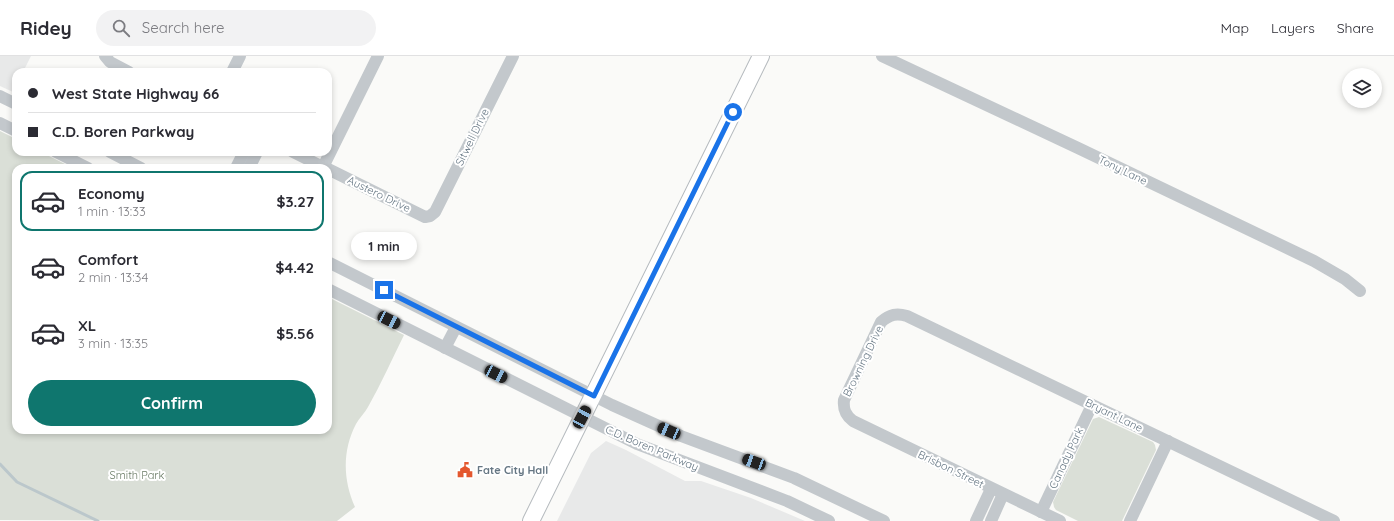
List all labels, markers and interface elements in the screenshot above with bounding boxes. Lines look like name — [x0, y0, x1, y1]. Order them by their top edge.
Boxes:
search box — [96, 10, 376, 46]
text: Ridey — [20, 16, 72, 40]
icon: search — [110, 17, 132, 39]
text: Search here — [142, 18, 225, 37]
text: Map — [1220, 19, 1249, 37]
text: Layers — [1271, 19, 1315, 37]
text: Share — [1337, 19, 1374, 37]
map controls — [1342, 68, 1382, 108]
button: layers — [1342, 68, 1382, 108]
text: West State Highway 66 — [52, 84, 219, 103]
route start — [724, 103, 742, 121]
street label: Sitwell Drive — [452, 106, 492, 168]
text: C.D. Boren Parkway — [52, 122, 194, 141]
street label: Tony Lane — [1096, 152, 1150, 188]
street label: Austero Drive — [345, 173, 413, 215]
icon: car — [30, 183, 66, 219]
text: Economy — [78, 184, 145, 203]
text: $3.27 — [276, 192, 314, 211]
text: 1 min · 13:33 — [78, 203, 146, 219]
callout: 1 min — [351, 232, 417, 260]
text: 1 min — [368, 238, 400, 254]
icon: car — [30, 249, 66, 285]
text: Comfort — [78, 250, 139, 269]
text: $4.42 — [276, 258, 314, 277]
text: 2 min · 13:34 — [78, 269, 148, 285]
route end — [375, 281, 393, 299]
car — [376, 309, 402, 331]
icon: car — [30, 315, 66, 351]
text: XL — [78, 316, 96, 335]
street label: Browning Drive — [840, 323, 886, 399]
text: $5.56 — [276, 324, 314, 343]
text: 3 min · 13:35 — [78, 335, 148, 351]
car — [483, 363, 509, 385]
button: Confirm — [28, 380, 316, 426]
street label: Bryant Lane — [1083, 395, 1145, 435]
car — [571, 404, 593, 430]
car — [656, 421, 682, 441]
street label: C.D. Boren Parkway — [603, 422, 701, 474]
street label: Canady Park — [1046, 425, 1086, 491]
street label: Brisbon Street — [916, 447, 987, 491]
car — [741, 452, 767, 472]
public building icon: Fate City Hall — [456, 461, 474, 479]
place label: Fate City Hall — [477, 463, 548, 477]
park label: Smith Park — [110, 468, 165, 482]

